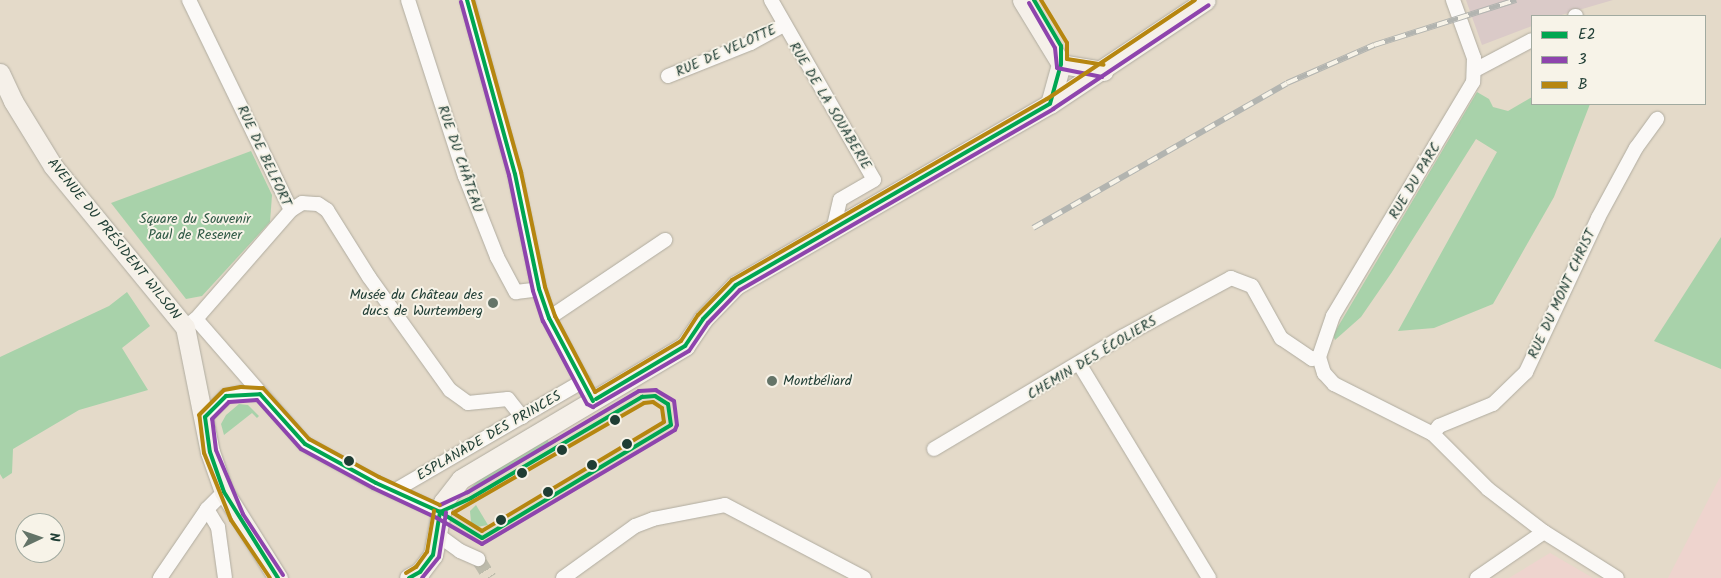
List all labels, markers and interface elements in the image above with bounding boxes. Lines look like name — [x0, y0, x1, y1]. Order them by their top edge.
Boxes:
legend — [1531, 15, 1706, 105]
street label: RUE DE VELOTTE — [673, 21, 779, 81]
text: E2 — [1578, 23, 1596, 47]
street label: RUE DE LA SOUABERIE — [785, 39, 875, 173]
text: 3 — [1578, 48, 1587, 72]
text: B — [1578, 73, 1588, 97]
street label: RUE DE BELFORT — [233, 103, 295, 209]
street label: RUE DU CHÂTEAU — [434, 103, 486, 215]
street label: RUE DU PARC — [1386, 140, 1444, 222]
street label: AVENUE DU PRÉSIDENT WILSON — [44, 155, 184, 323]
park label: Square du Souvenir Paul de Resener — [139, 211, 251, 243]
street label: RUE DU MONT CHRIST — [1525, 227, 1599, 361]
place label: Musée du Château des ducs de Wurtemberg — [349, 287, 483, 320]
marker: Musée du Château des ducs de Wurtemberg — [487, 297, 499, 309]
street label: CHEMIN DES ÉCOLIERS — [1024, 313, 1160, 403]
place label: Montbéliard — [783, 373, 852, 389]
marker: Montbéliard — [765, 374, 779, 388]
street label: ESPLANADE DES PRINCES — [414, 388, 564, 484]
unlabelled marker — [610, 415, 620, 425]
unlabelled marker — [622, 439, 632, 449]
unlabelled marker — [557, 445, 567, 455]
unlabelled marker — [344, 456, 354, 466]
unlabelled marker — [587, 460, 597, 470]
unlabelled marker — [517, 468, 527, 478]
unlabelled marker — [543, 487, 553, 497]
north arrow — [15, 513, 65, 563]
unlabelled marker — [496, 515, 506, 525]
text: N — [43, 532, 65, 542]

